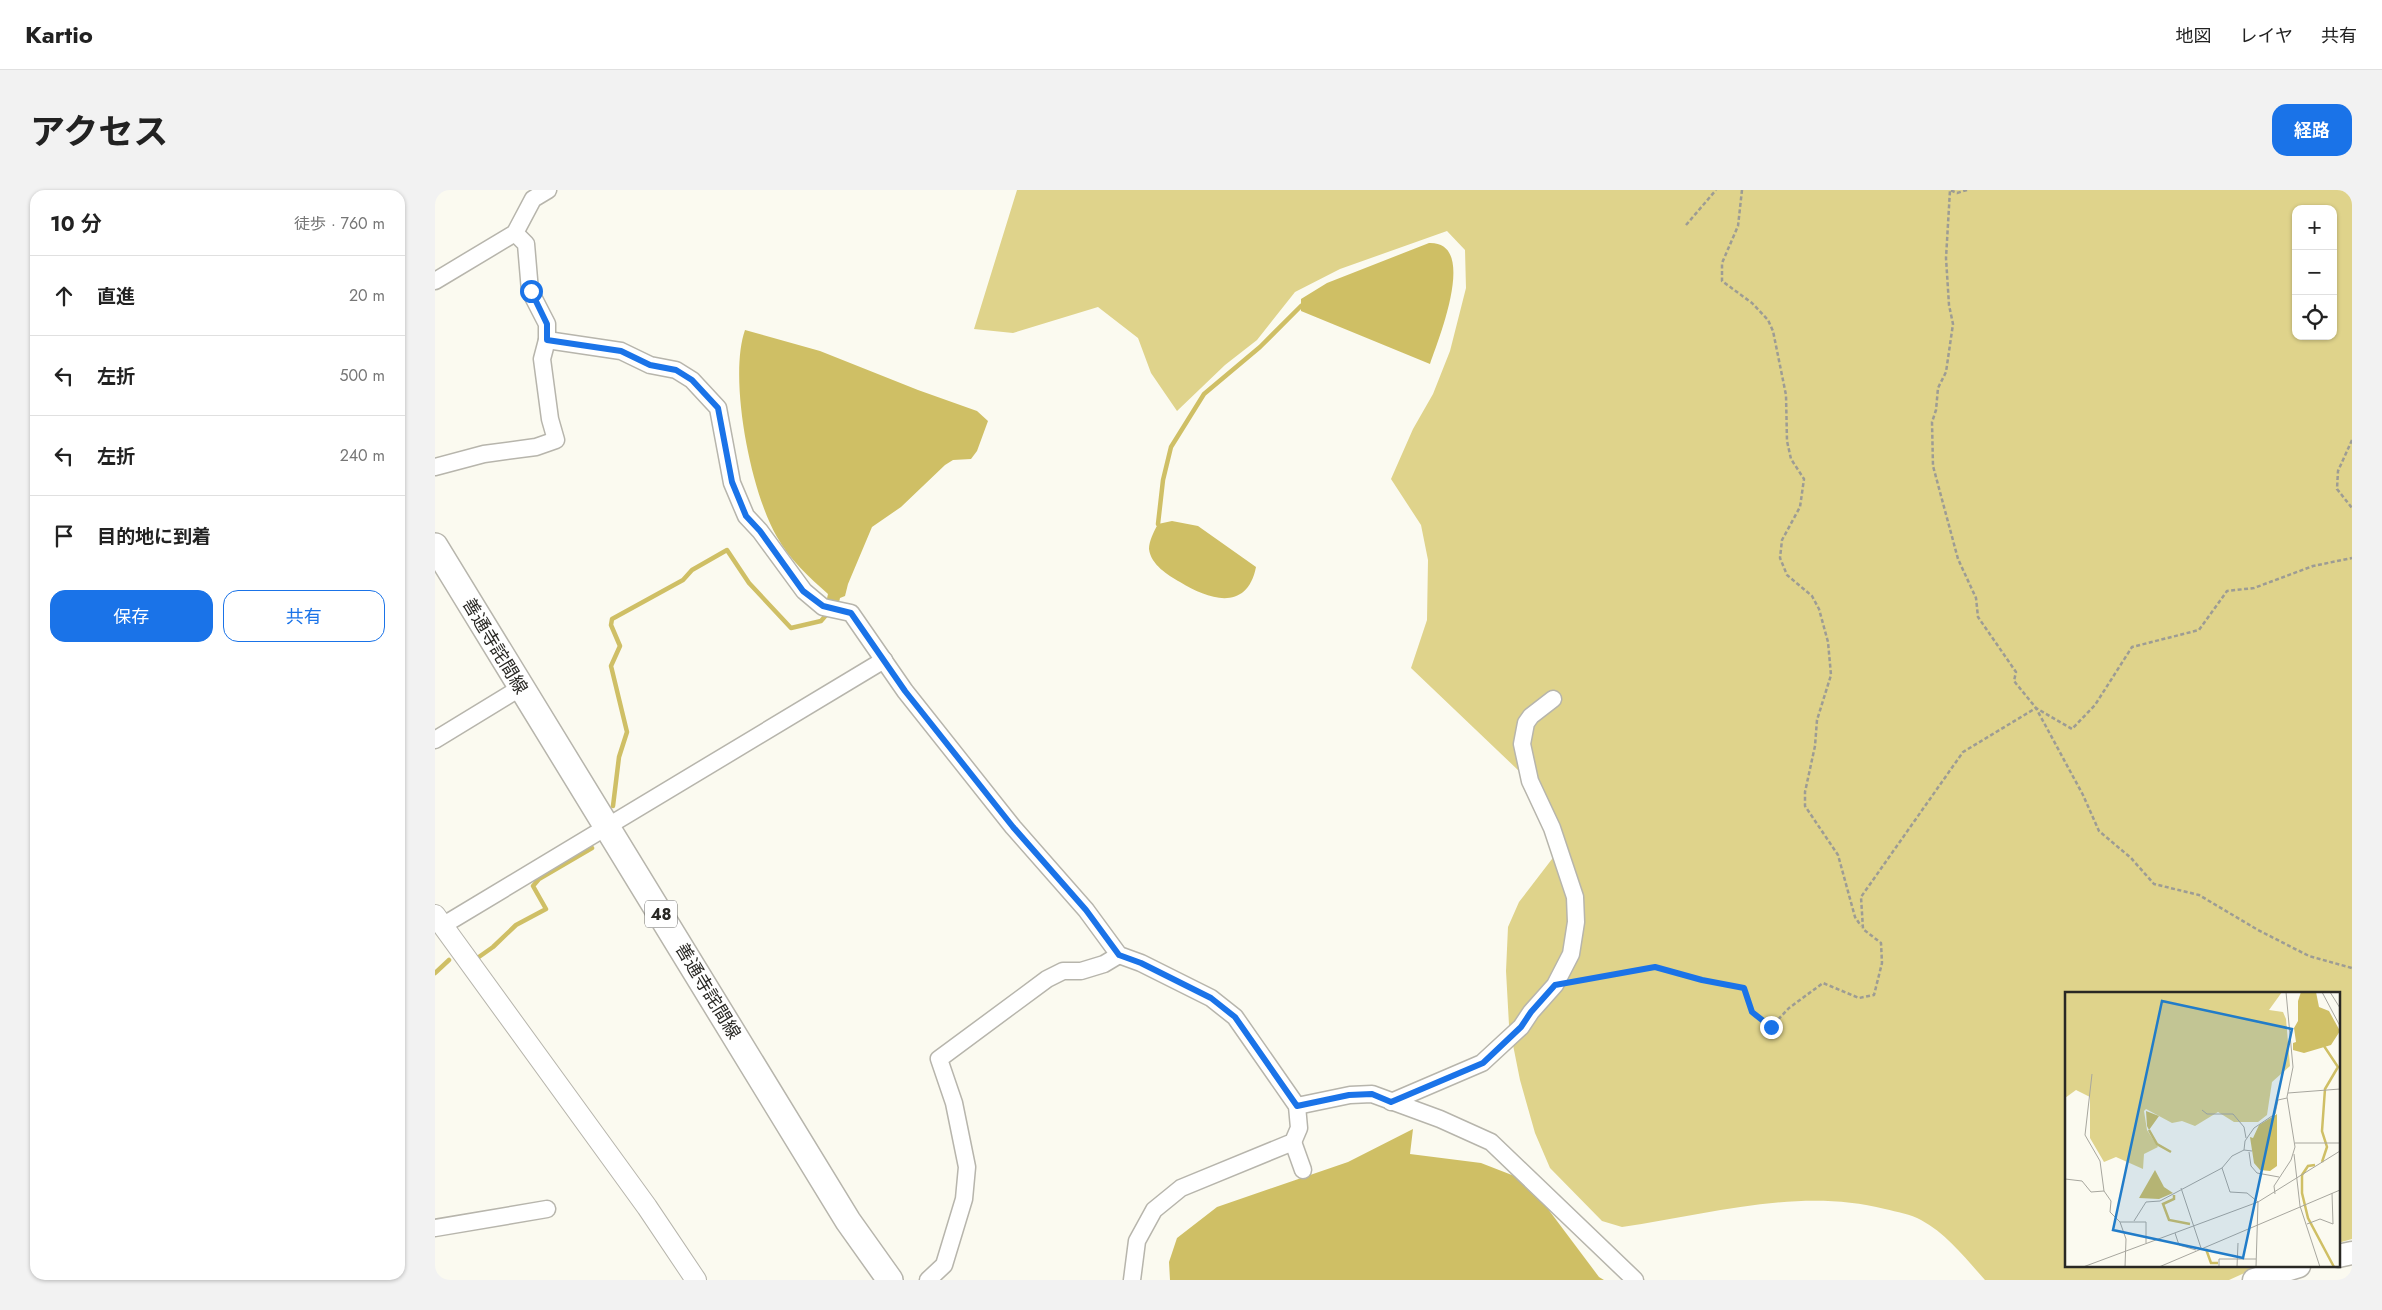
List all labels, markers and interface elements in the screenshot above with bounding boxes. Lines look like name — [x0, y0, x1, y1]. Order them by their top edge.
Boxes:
text: Kartio — [25, 17, 93, 52]
text: 地図 — [2176, 23, 2212, 49]
text: レイヤ — [2240, 23, 2293, 49]
text: 共有 — [2321, 23, 2357, 49]
button: 経路 — [2272, 104, 2352, 156]
text: アクセス — [30, 107, 168, 157]
map controls — [2292, 205, 2337, 340]
button: + — [2292, 205, 2337, 250]
text: 10 分 — [50, 209, 102, 239]
text: 徒歩 · 760 m — [294, 212, 385, 235]
button: − — [2292, 250, 2337, 295]
route start — [520, 280, 543, 303]
icon: ahead — [50, 282, 78, 310]
text: 直進 — [97, 283, 135, 310]
text: 20 m — [349, 284, 385, 307]
button: locate — [2292, 295, 2337, 340]
icon: left — [50, 362, 78, 390]
text: 左折 — [97, 363, 135, 390]
text: 500 m — [339, 364, 385, 387]
icon: left — [50, 442, 78, 470]
text: 左折 — [97, 443, 135, 470]
text: 240 m — [340, 444, 385, 467]
icon: arrive — [50, 522, 78, 550]
text: 目的地に到着 — [97, 523, 211, 550]
button: 保存 — [50, 590, 213, 642]
button: 共有 — [223, 590, 385, 642]
street label: 善通寺詫間線 — [456, 593, 534, 699]
road number: 48 — [645, 901, 677, 928]
street label: 善通寺詫間線 — [669, 938, 747, 1044]
inset map — [2065, 992, 2339, 1268]
route end — [1760, 1016, 1783, 1039]

